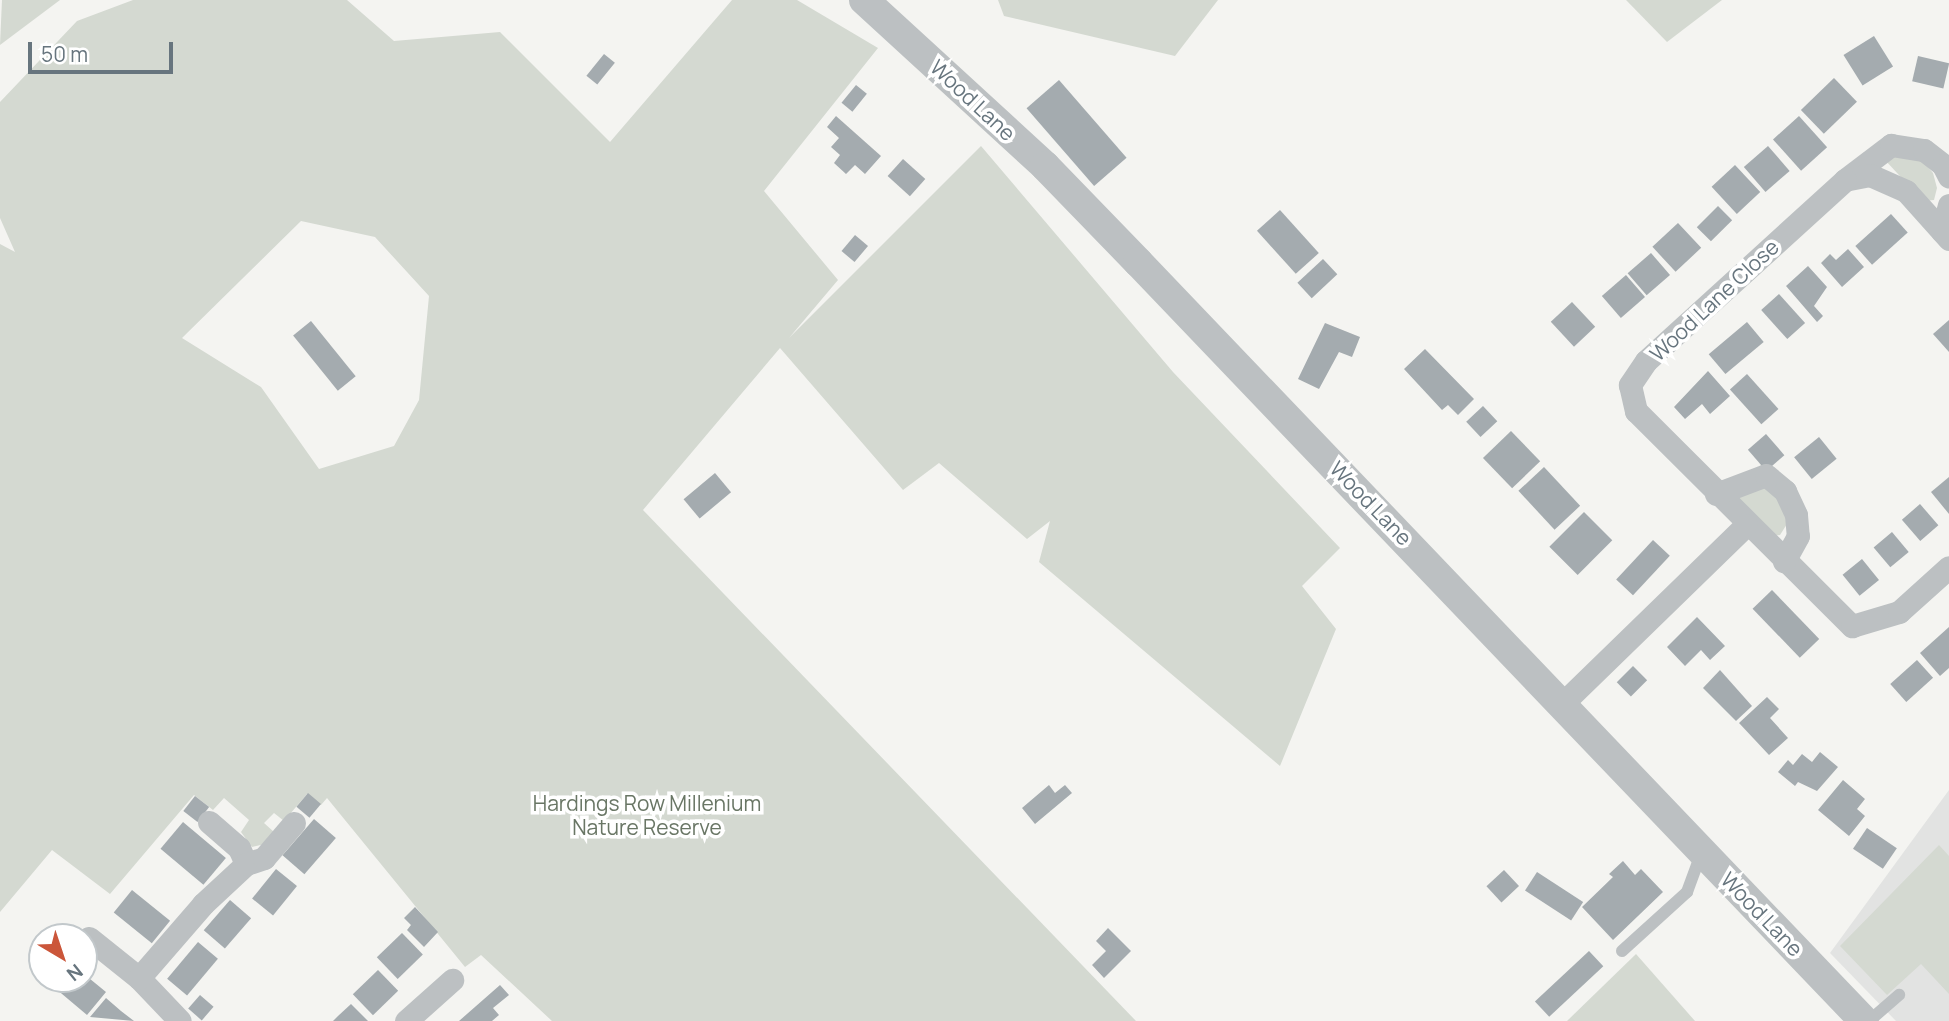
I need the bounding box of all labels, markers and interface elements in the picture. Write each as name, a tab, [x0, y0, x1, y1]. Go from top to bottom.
scale bar	[32, 28, 177, 72]
text: 50 m	[41, 40, 88, 68]
street label: Wood Lane	[925, 54, 1021, 146]
street label: Wood Lane Close	[1644, 234, 1784, 366]
street label: Wood Lane	[1325, 456, 1417, 550]
park label: Hardings Row Millenium Nature Reserve	[533, 790, 761, 840]
street label: Wood Lane	[1716, 867, 1808, 961]
north arrow	[28, 923, 98, 993]
text: N	[61, 958, 88, 987]

